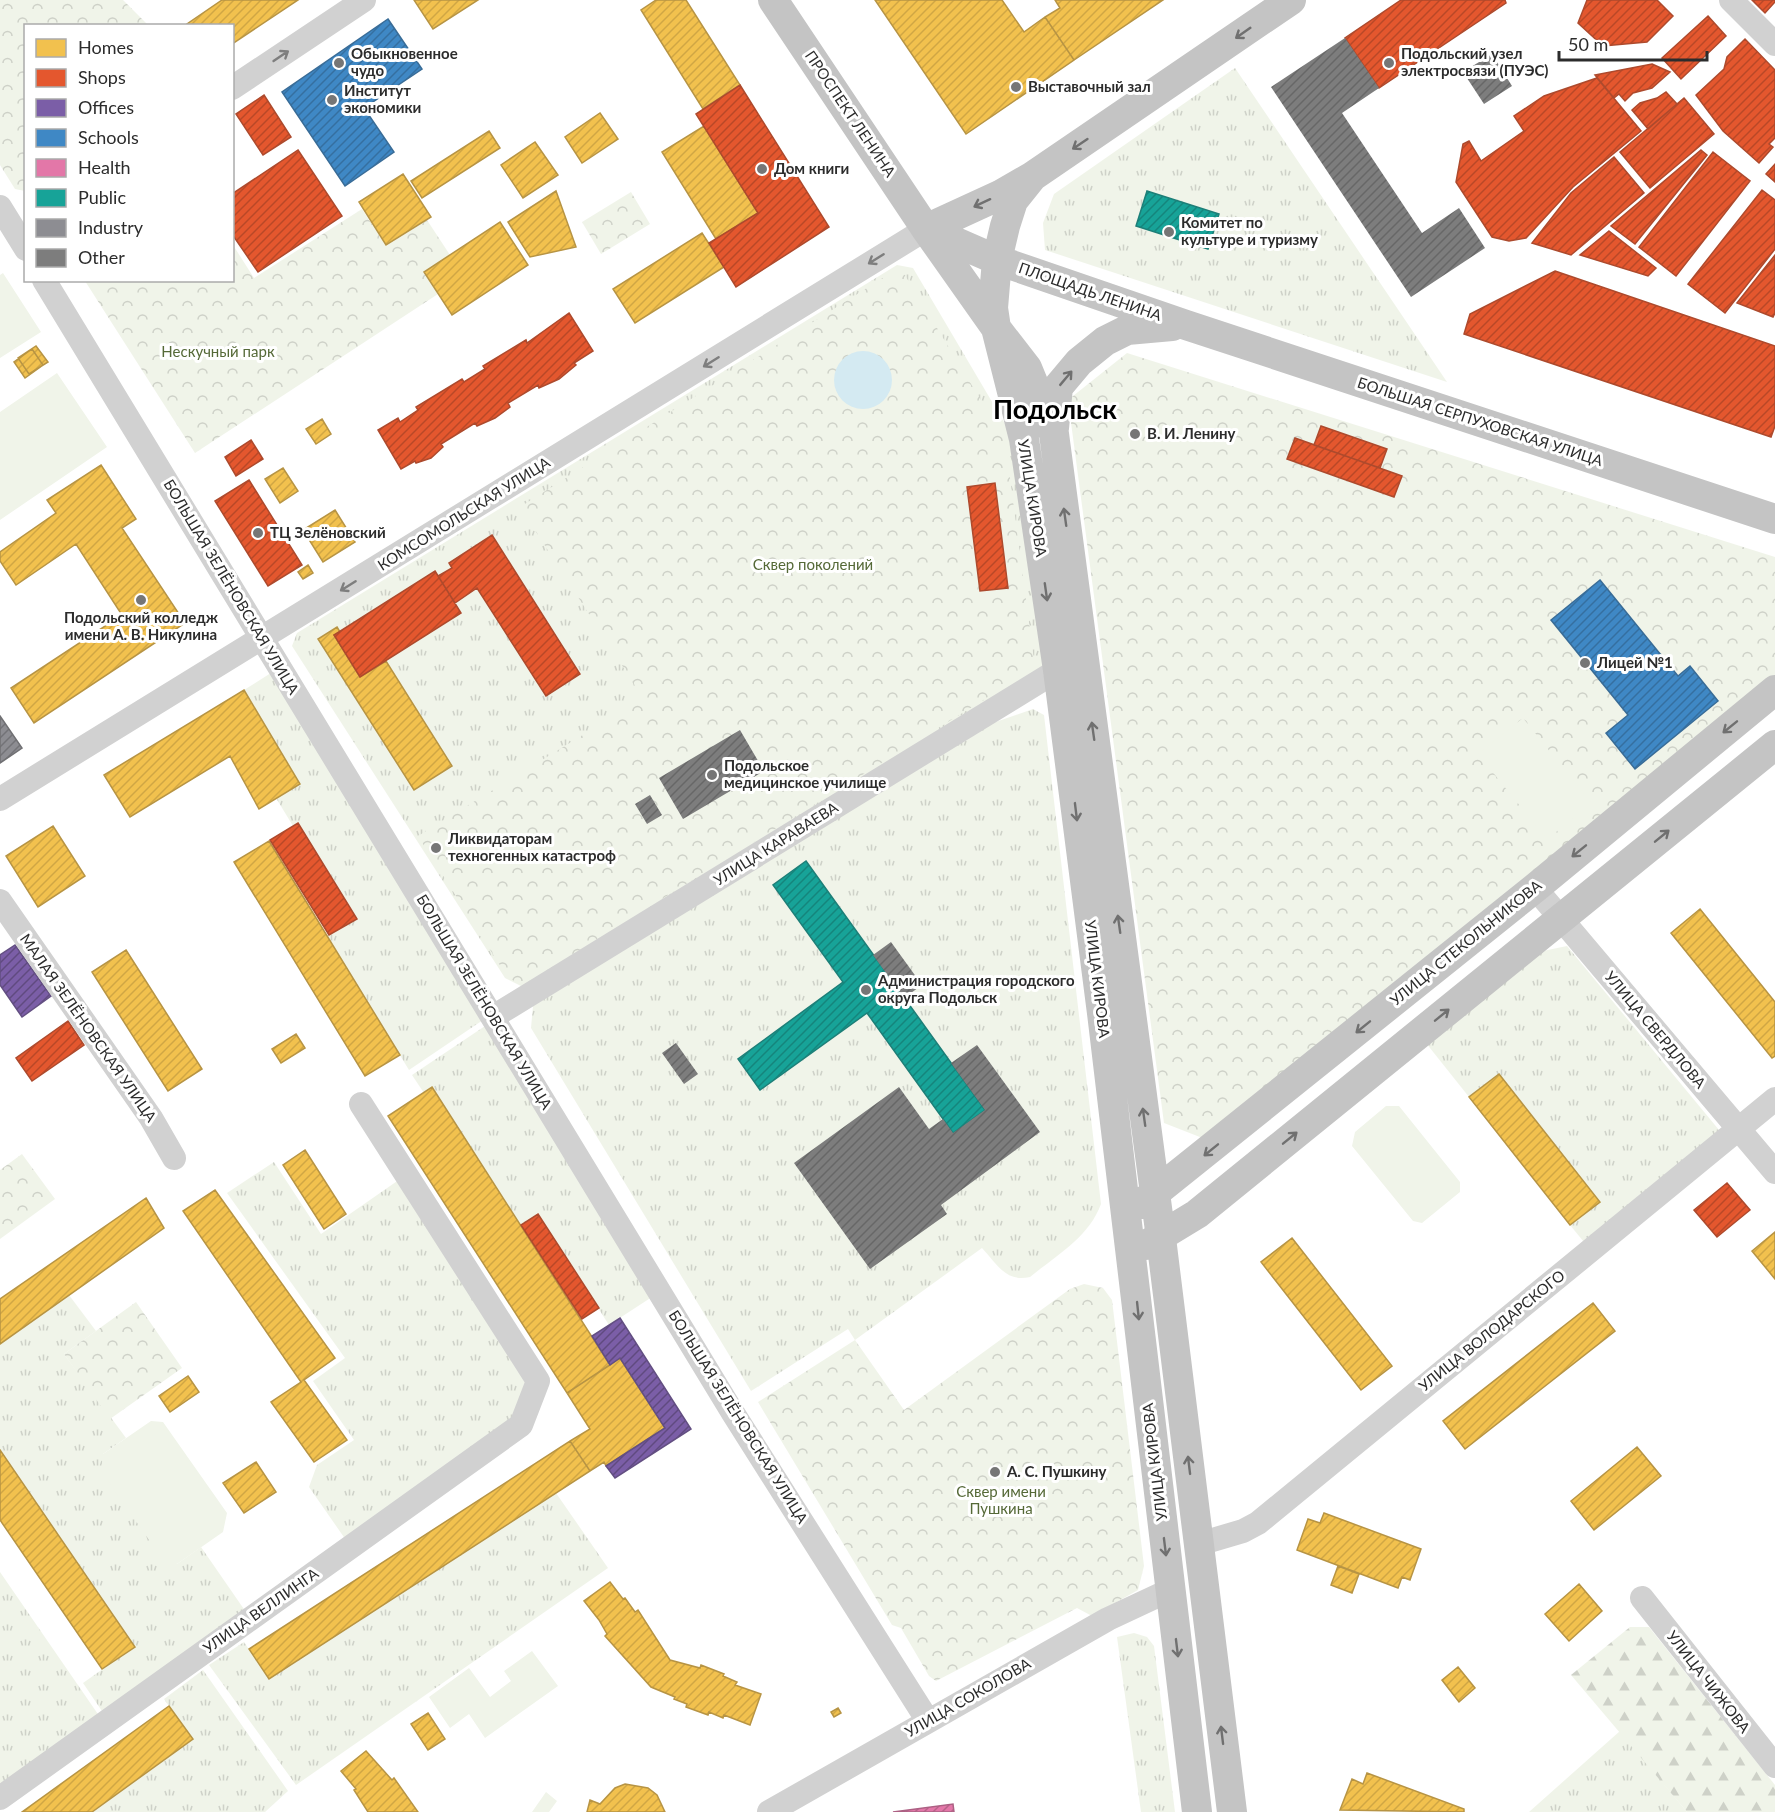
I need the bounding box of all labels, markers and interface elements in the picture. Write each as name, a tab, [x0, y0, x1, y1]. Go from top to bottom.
legend	[24, 24, 234, 282]
scale bar	[1559, 24, 1708, 62]
one-way arrow	[1235, 27, 1252, 39]
text: 50 m	[1568, 33, 1608, 55]
text: Homes	[78, 36, 134, 58]
place label: Обыкновенное чудо	[351, 44, 458, 79]
place label: Подольский узел электросвязи (ПУЭС)	[1401, 44, 1548, 79]
street label: ПРОСПЕКТ ЛЕНИНА	[802, 47, 900, 181]
one-way arrow	[272, 49, 289, 61]
marker: Обыкновенное чудо	[332, 56, 346, 70]
marker: Подольский узел электросвязи (ПУЭС)	[1382, 56, 1396, 70]
text: Shops	[78, 66, 126, 88]
place label: Выставочный зал	[1028, 77, 1151, 95]
marker: Выставочный зал	[1009, 80, 1023, 94]
place label: Институт экономики	[344, 81, 421, 116]
marker: Институт экономики	[325, 93, 339, 107]
text: Offices	[78, 96, 134, 118]
text: Schools	[78, 126, 139, 148]
one-way arrow	[1072, 138, 1089, 151]
text: Health	[78, 156, 131, 178]
place label: Дом книги	[774, 159, 849, 177]
marker: Дом книги	[755, 162, 769, 176]
text: Public	[78, 186, 126, 208]
one-way arrow	[973, 198, 991, 210]
place label: Комитет по культуре и туризму	[1181, 213, 1318, 248]
text: Industry	[78, 216, 144, 238]
marker: Комитет по культуре и туризму	[1162, 225, 1176, 239]
text: Other	[78, 246, 125, 268]
one-way arrow	[868, 254, 885, 266]
street label: ПЛОЩАДЬ ЛЕНИНА	[1017, 258, 1165, 324]
park label: Нескучный парк	[161, 342, 275, 360]
one-way arrow	[702, 355, 719, 368]
one-way arrow	[1059, 371, 1073, 386]
street label: БОЛЬШАЯ СЕРПУХОВСКАЯ УЛИЦА	[1355, 373, 1606, 470]
district label: Подольск	[993, 392, 1117, 425]
place label: В. И. Ленину	[1147, 424, 1236, 442]
marker: В. И. Ленину	[1128, 427, 1142, 441]
street label: УЛИЦА КИРОВА	[1015, 438, 1051, 559]
street label: КОМСОМОЛЬСКАЯ УЛИЦА	[374, 452, 554, 574]
street label: БОЛЬШАЯ ЗЕЛЁНОВСКАЯ УЛИЦА	[160, 476, 304, 698]
one-way arrow	[1059, 508, 1070, 528]
place label: ТЦ Зелёновский	[270, 523, 386, 541]
marker: ТЦ Зелёновский	[251, 526, 265, 540]
park label: Сквер поколений	[753, 555, 873, 573]
one-way arrow	[340, 580, 357, 592]
one-way arrow	[1041, 581, 1052, 601]
marker: Подольский колледж имени А. В. Никулина	[134, 593, 148, 607]
place label: Подольский колледж имени А. В. Никулина	[64, 608, 219, 643]
place label: Лицeй №1	[1596, 653, 1673, 671]
marker: Лицeй №1	[1578, 656, 1592, 670]
one-way arrow	[1087, 721, 1098, 741]
one-way arrow	[1722, 721, 1738, 734]
place label: Подольское медицинское училище	[724, 756, 886, 791]
marker: Подольское медицинское училище	[705, 768, 719, 782]
street label: УЛИЦА КАРАВАЕВА	[710, 797, 842, 889]
one-way arrow	[1071, 801, 1082, 821]
place label: Ликвидаторам техногенных катастроф	[447, 829, 616, 864]
one-way arrow	[1654, 830, 1670, 843]
marker: Ликвидаторам техногенных катастроф	[429, 841, 443, 855]
one-way arrow	[1572, 844, 1587, 858]
street label: УЛИЦА СТЕКОЛЬНИКОВА	[1386, 875, 1545, 1009]
street label: БОЛЬШАЯ ЗЕЛЁНОВСКАЯ УЛИЦА	[413, 891, 557, 1113]
one-way arrow	[1113, 915, 1124, 934]
street label: УЛИЦА КИРОВА	[1082, 919, 1114, 1040]
street label: МАЛАЯ ЗЕЛЁНОВСКАЯ УЛИЦА	[17, 930, 161, 1126]
street label: УЛИЦА СВЕРДЛОВА	[1602, 967, 1711, 1092]
place label: Администрация городского округа Подольск	[877, 971, 1075, 1006]
marker: Администрация городского округа Подольск	[859, 983, 873, 997]
one-way arrow	[1434, 1009, 1450, 1022]
one-way arrow	[1355, 1021, 1371, 1034]
one-way arrow	[1139, 1108, 1150, 1128]
one-way arrow	[1282, 1131, 1297, 1145]
one-way arrow	[1203, 1143, 1219, 1156]
street label: УЛИЦА ВОЛОДАРСКОГО	[1415, 1266, 1568, 1395]
one-way arrow	[1133, 1301, 1144, 1321]
street label: БОЛЬШАЯ ЗЕЛЁНОВСКАЯ УЛИЦА	[666, 1307, 813, 1527]
street label: УЛИЦА КИРОВА	[1138, 1401, 1170, 1522]
one-way arrow	[1183, 1456, 1194, 1476]
place label: А. С. Пушкину	[1006, 1462, 1107, 1480]
marker: А. С. Пушкину	[988, 1465, 1002, 1479]
park label: Сквер имени Пушкина	[956, 1482, 1046, 1517]
one-way arrow	[1160, 1536, 1171, 1556]
street label: УЛИЦА ВЕЛЛИНГА	[199, 1563, 322, 1657]
street label: УЛИЦА ЧИЖОВА	[1663, 1627, 1755, 1737]
one-way arrow	[1172, 1637, 1183, 1657]
street label: УЛИЦА СОКОЛОВА	[901, 1653, 1034, 1740]
one-way arrow	[1216, 1726, 1227, 1746]

